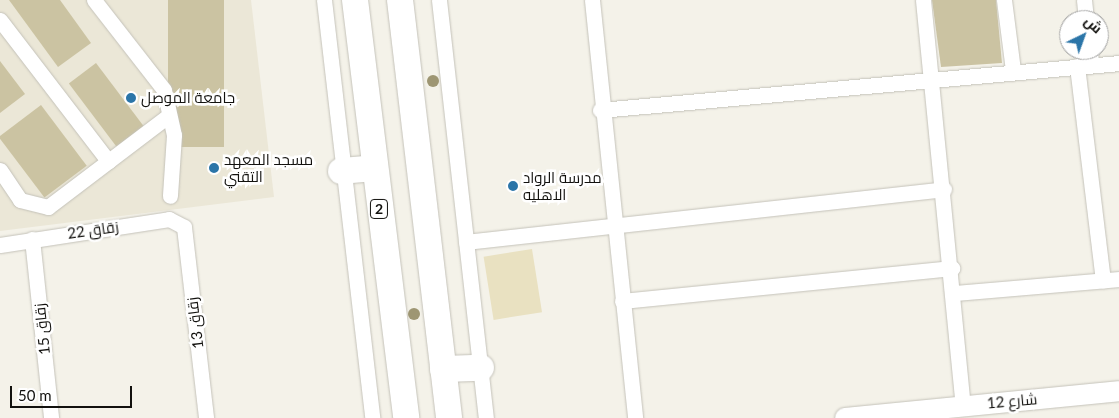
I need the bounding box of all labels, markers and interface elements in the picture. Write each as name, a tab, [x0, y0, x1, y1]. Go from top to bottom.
north arrow	[1059, 10, 1109, 60]
text: ش	[1081, 12, 1106, 37]
place label: جامعة الموصل	[141, 89, 235, 107]
marker: جامعة الموصل	[125, 92, 137, 104]
place label: مسجد المعهد التقني	[224, 150, 313, 185]
marker: مسجد المعهد التقني	[208, 162, 220, 174]
place label: مدرسة الرواد الاهليه	[523, 168, 602, 203]
marker: مدرسة الرواد الاهليه	[507, 180, 519, 192]
road number: 2	[369, 198, 389, 220]
street label: زقاق 22	[66, 217, 120, 243]
street label: زقاق 13	[183, 296, 207, 350]
street label: زقاق 15	[30, 302, 54, 356]
scale bar	[12, 376, 135, 408]
text: 50 m	[18, 386, 52, 404]
street label: شارع 12	[986, 390, 1038, 412]

